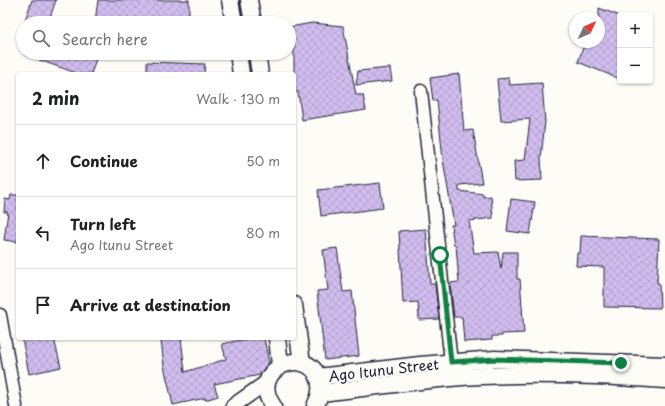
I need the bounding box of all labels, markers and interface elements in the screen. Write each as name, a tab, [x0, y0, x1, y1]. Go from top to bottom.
north arrow	[569, 12, 605, 48]
map controls	[617, 12, 653, 84]
button: +	[617, 12, 653, 48]
search box	[16, 16, 296, 60]
icon: search	[30, 27, 52, 49]
text: Search here	[62, 27, 148, 50]
button: −	[617, 48, 653, 84]
text: 2 min	[32, 85, 79, 111]
text: Walk · 130 m	[197, 89, 280, 108]
text: Continue	[70, 149, 138, 172]
icon: ahead	[32, 150, 54, 172]
text: 50 m	[246, 151, 280, 170]
text: Turn left	[70, 212, 136, 235]
icon: left	[32, 222, 54, 244]
text: 80 m	[246, 223, 280, 242]
text: Ago Itunu Street	[70, 235, 173, 254]
route start	[431, 246, 449, 264]
text: Arrive at destination	[70, 293, 231, 316]
icon: arrive	[32, 294, 54, 316]
street label: Ago Itunu Street	[327, 353, 440, 386]
route end	[612, 354, 630, 372]

